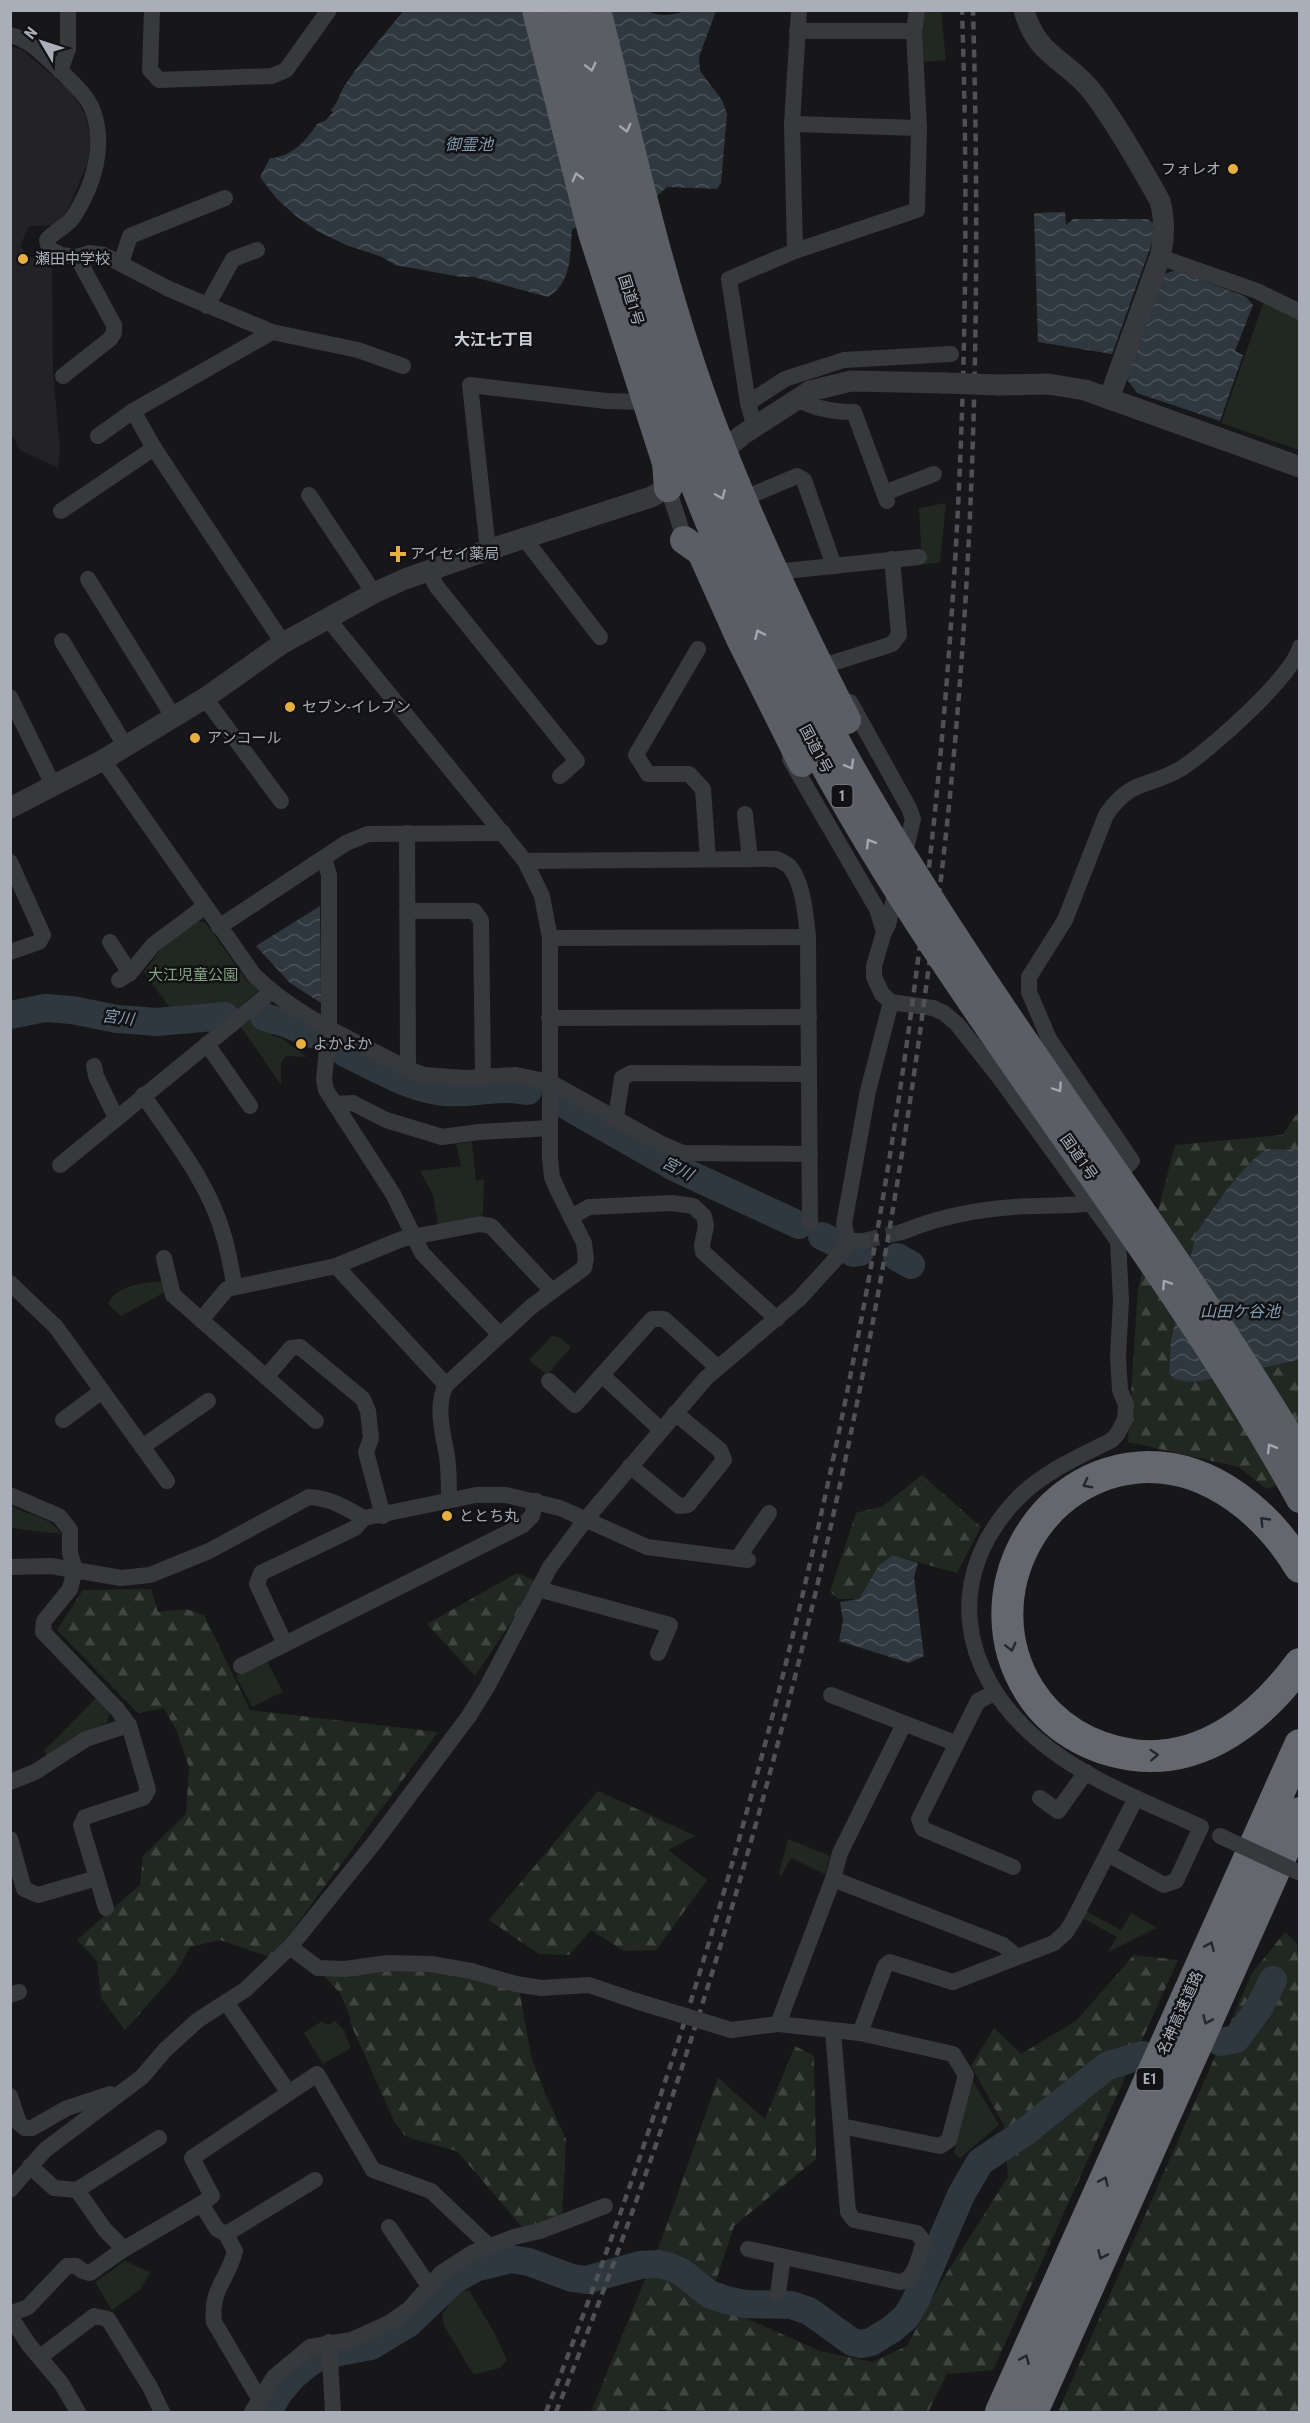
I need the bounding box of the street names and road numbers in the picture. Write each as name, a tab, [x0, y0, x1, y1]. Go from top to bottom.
street label: 国道1号	[615, 272, 647, 328]
street label: 国道1号	[796, 722, 836, 776]
road number: 1	[832, 785, 852, 807]
street label: 国道1号	[1057, 1130, 1101, 1184]
street label: 名神高速道路	[1153, 1968, 1207, 2058]
road number: E1	[1136, 2068, 1164, 2090]

